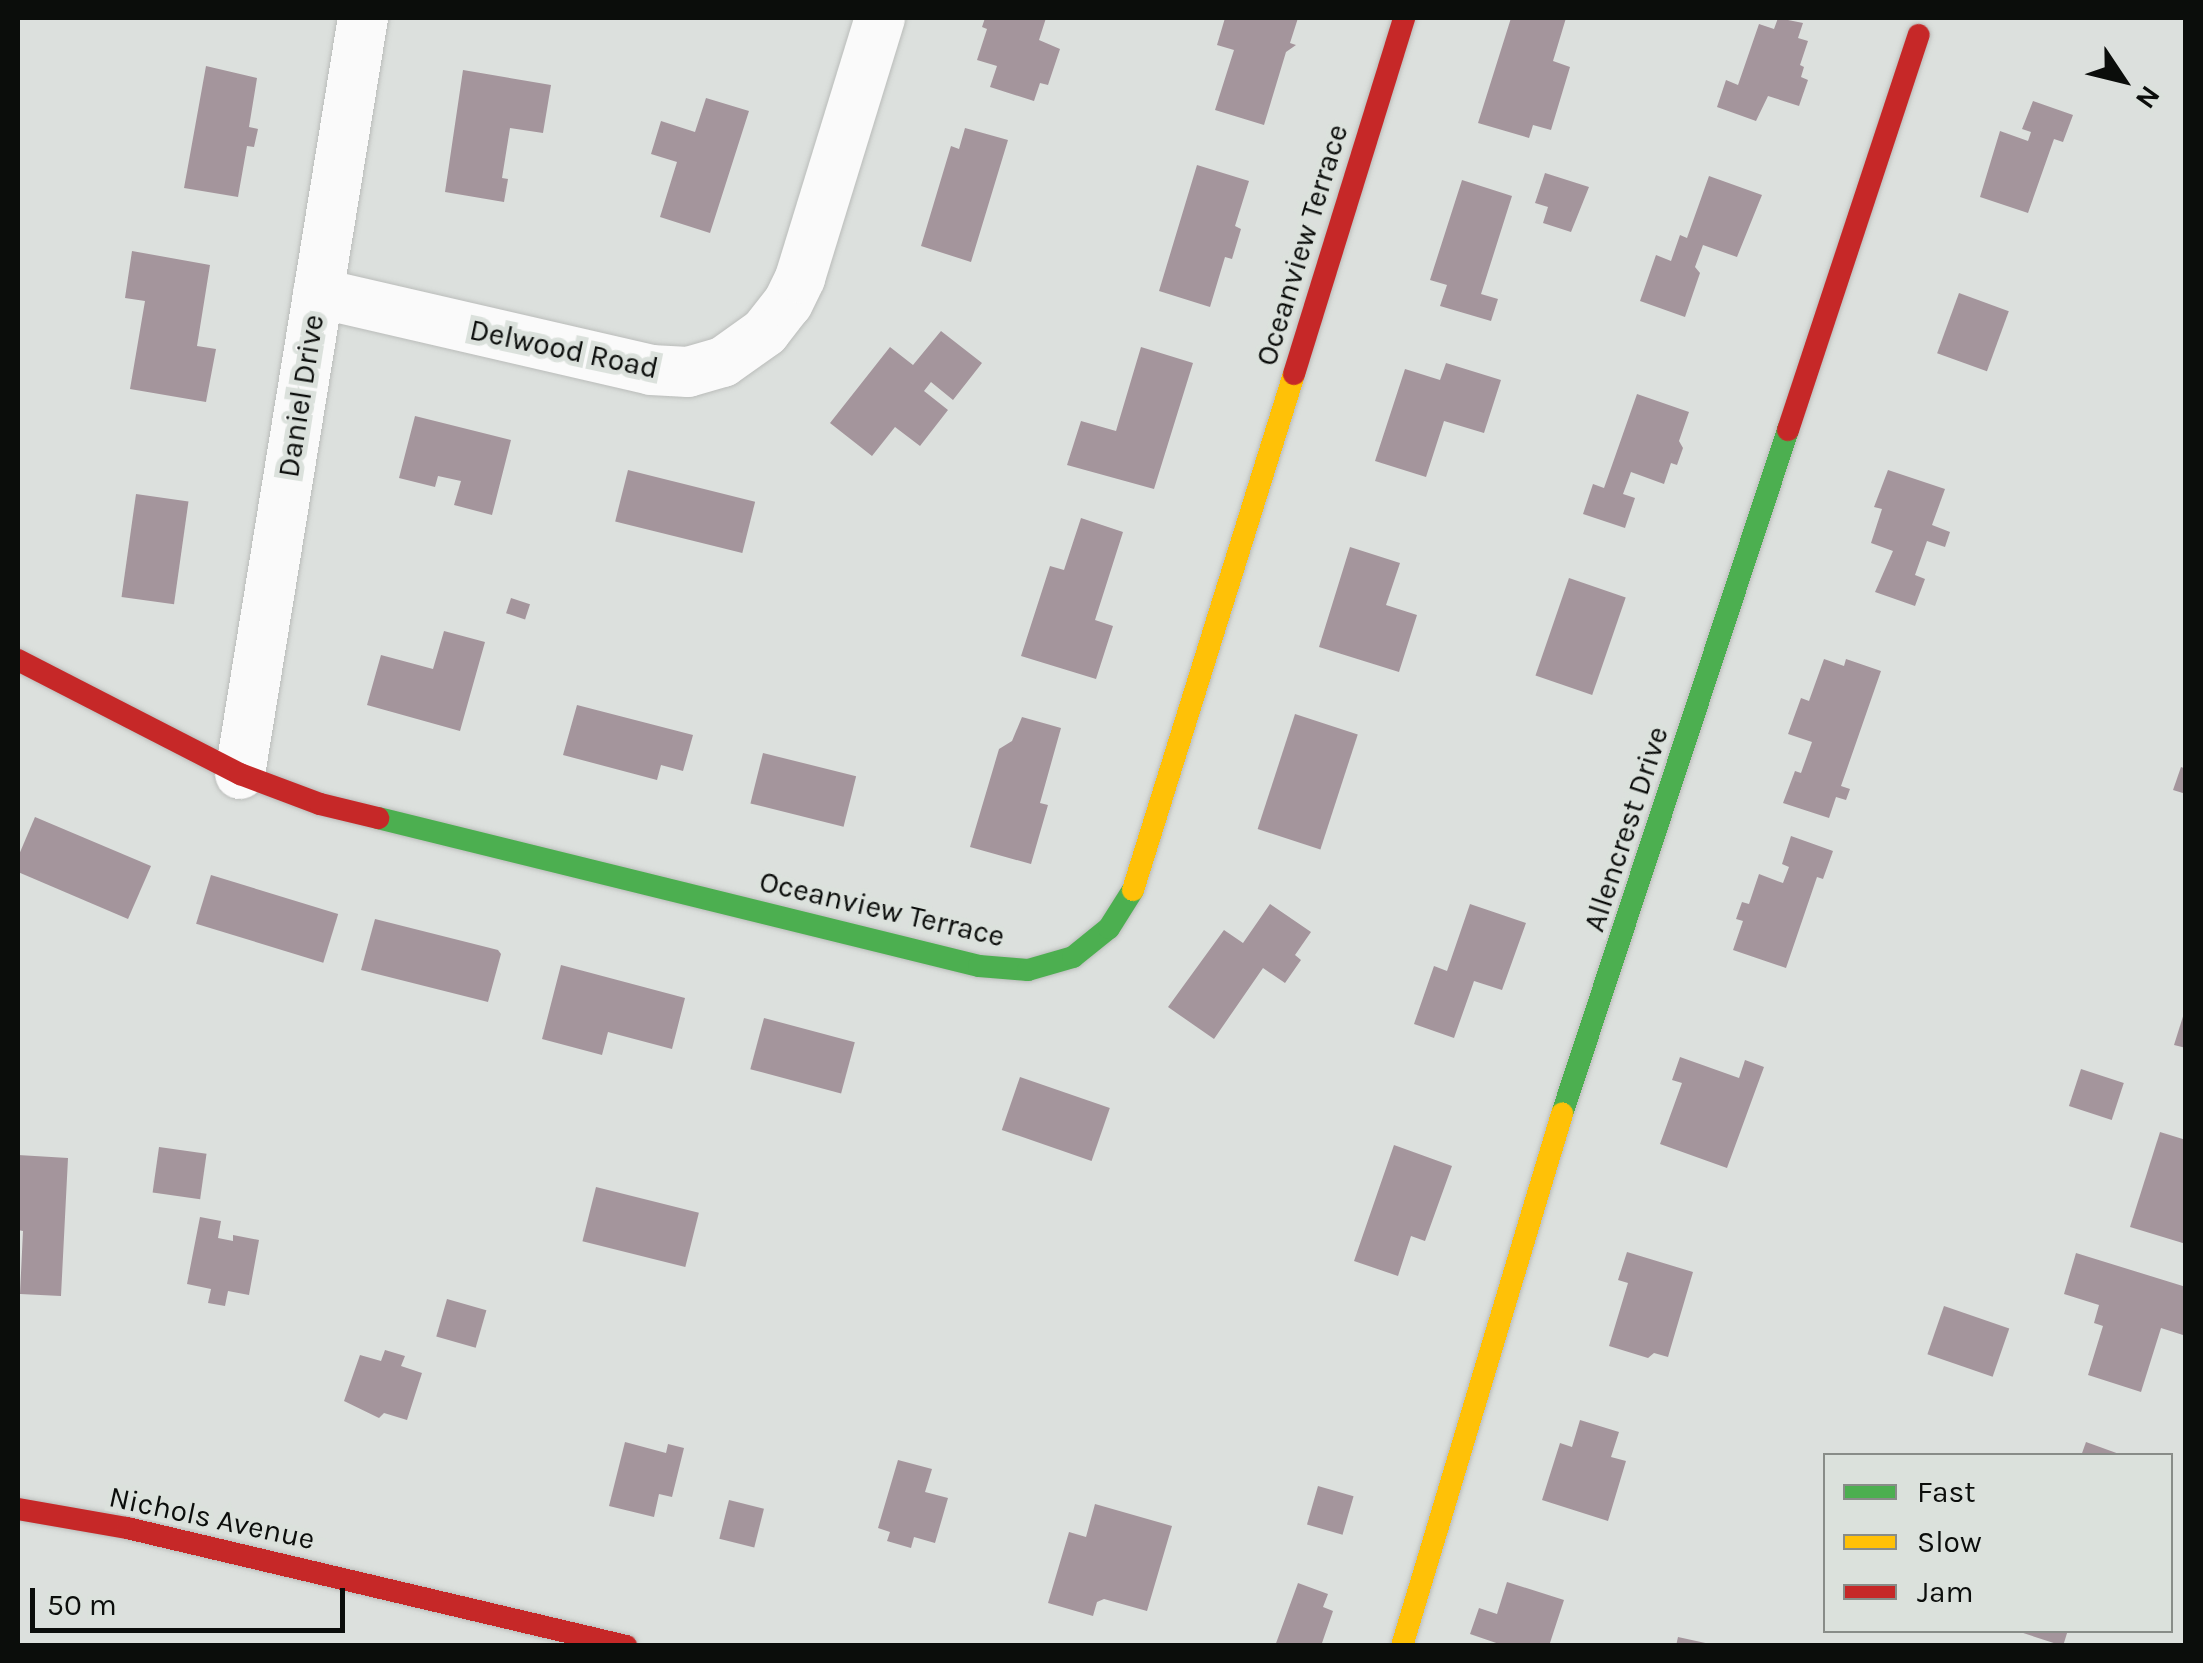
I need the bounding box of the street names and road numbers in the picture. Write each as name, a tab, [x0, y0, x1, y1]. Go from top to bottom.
street label: Oceanview Terrace	[1248, 120, 1356, 370]
street label: Delwood Road	[466, 311, 662, 387]
street label: Daniel Drive	[270, 312, 332, 480]
street label: Allencrest Drive	[1576, 722, 1676, 936]
street label: Oceanview Terrace	[756, 863, 1008, 955]
street label: Nichols Avenue	[106, 1479, 318, 1557]

